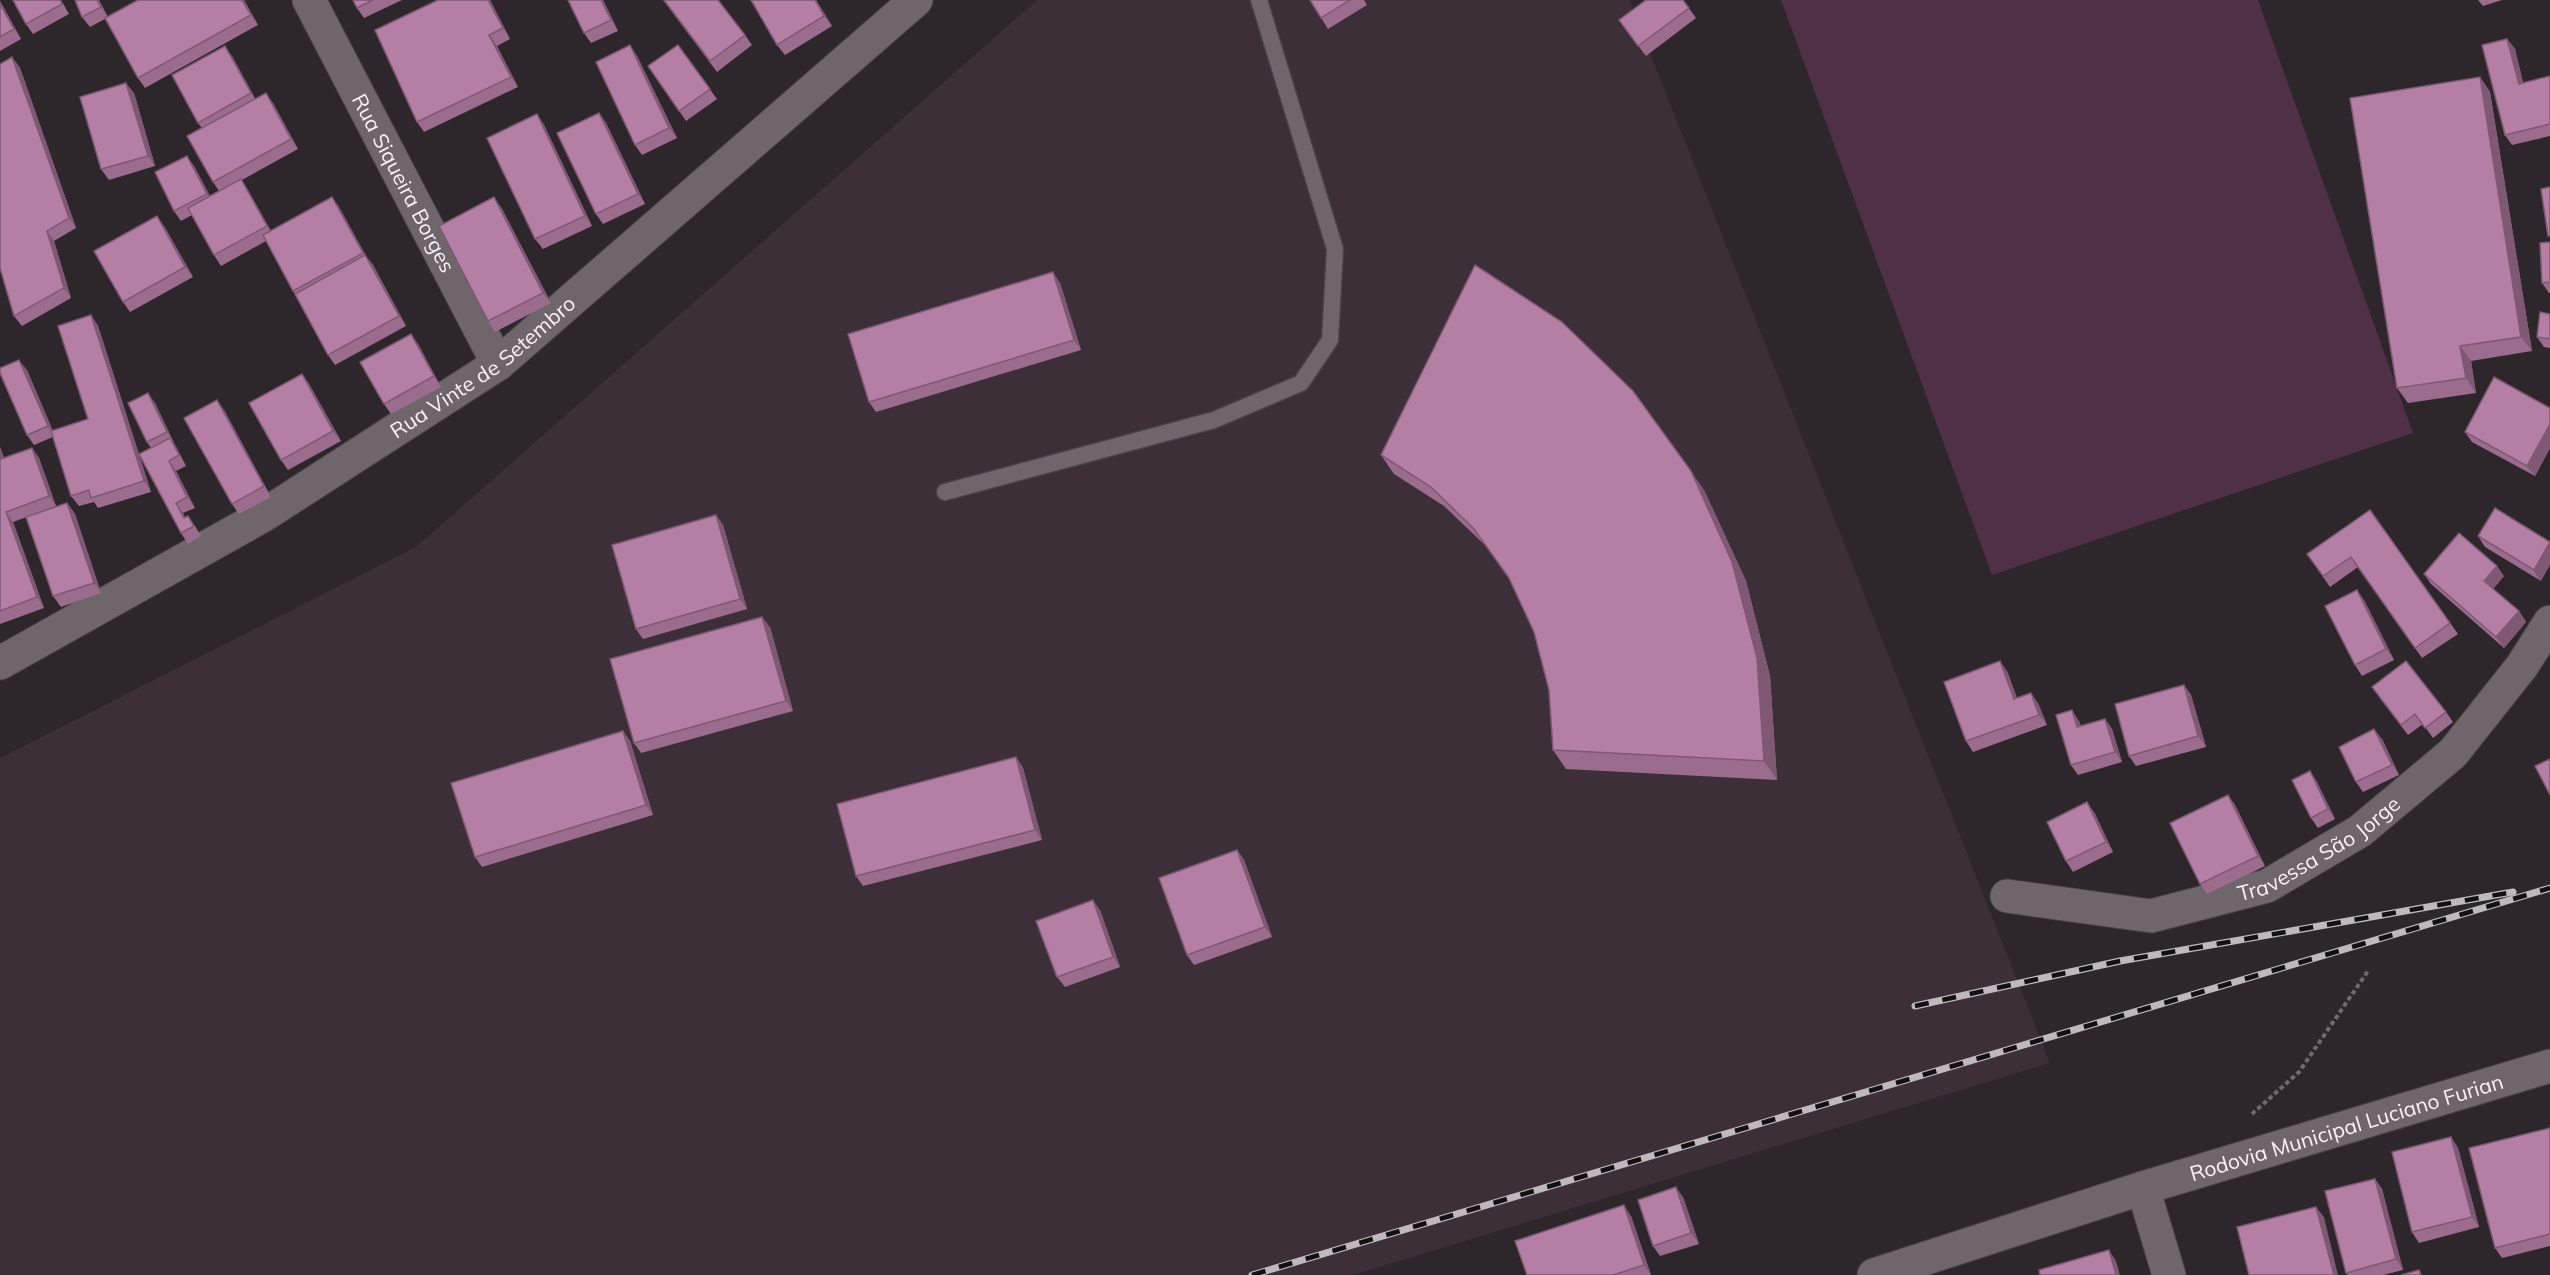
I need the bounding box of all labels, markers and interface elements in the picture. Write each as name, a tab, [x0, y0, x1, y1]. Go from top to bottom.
street label: Rua Siqueira Borges	[347, 89, 461, 277]
street label: Rua Vinte de Setembro	[385, 290, 580, 443]
street label: Travessa São Jorge	[2234, 790, 2405, 906]
street label: Rodovia Municipal Luciano Furian	[2186, 1068, 2506, 1186]

